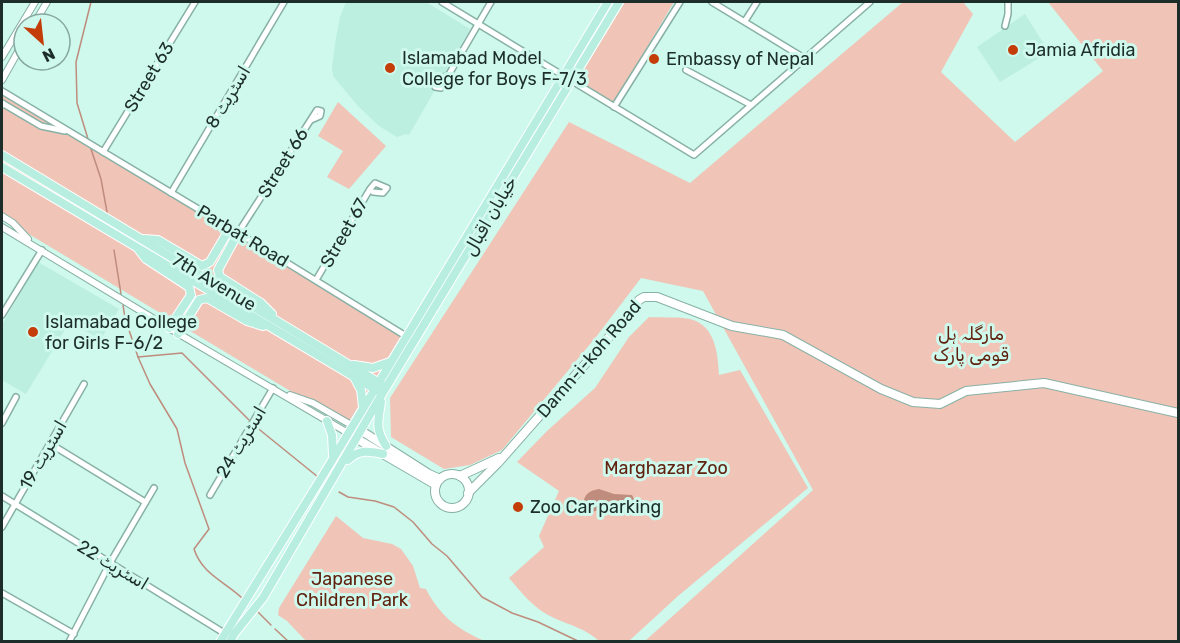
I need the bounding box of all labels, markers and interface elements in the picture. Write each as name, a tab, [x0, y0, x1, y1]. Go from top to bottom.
north arrow	[12, 12, 72, 72]
street label: Street 63	[119, 38, 179, 116]
place label: Jamia Afridia	[1025, 39, 1135, 61]
marker: Jamia Afridia	[1006, 43, 1020, 57]
text: N	[39, 44, 58, 66]
place label: Islamabad Model College for Boys F-7/3	[402, 47, 587, 90]
place label: Embassy of Nepal	[666, 48, 814, 70]
marker: Embassy of Nepal	[647, 52, 661, 66]
marker: Islamabad Model College for Boys F-7/3	[383, 61, 397, 75]
street label: اسٹریٹ 8	[201, 62, 255, 132]
street label: Street 66	[253, 124, 313, 202]
street label: خیابان اقبال	[458, 172, 522, 260]
street label: Street 67	[315, 195, 373, 271]
street label: Parbat Road	[193, 200, 293, 272]
street label: 7th Avenue	[168, 248, 260, 316]
street label: Damn-i-koh Road	[532, 296, 646, 422]
place label: Islamabad College for Girls F-6/2	[45, 311, 197, 354]
park label: مارگلہ ہل قومی پارک	[933, 323, 1009, 367]
marker: Islamabad College for Girls F-6/2	[26, 325, 40, 339]
street label: اسٹریٹ 24	[211, 402, 271, 482]
street label: اسٹریٹ 19	[14, 417, 72, 493]
park label: Marghazar Zoo	[604, 457, 728, 479]
place label: Zoo Car parking	[530, 496, 661, 518]
marker: Zoo Car parking	[511, 500, 525, 514]
street label: اسٹریٹ 22	[74, 535, 152, 595]
park label: Japanese Children Park	[296, 568, 409, 611]

